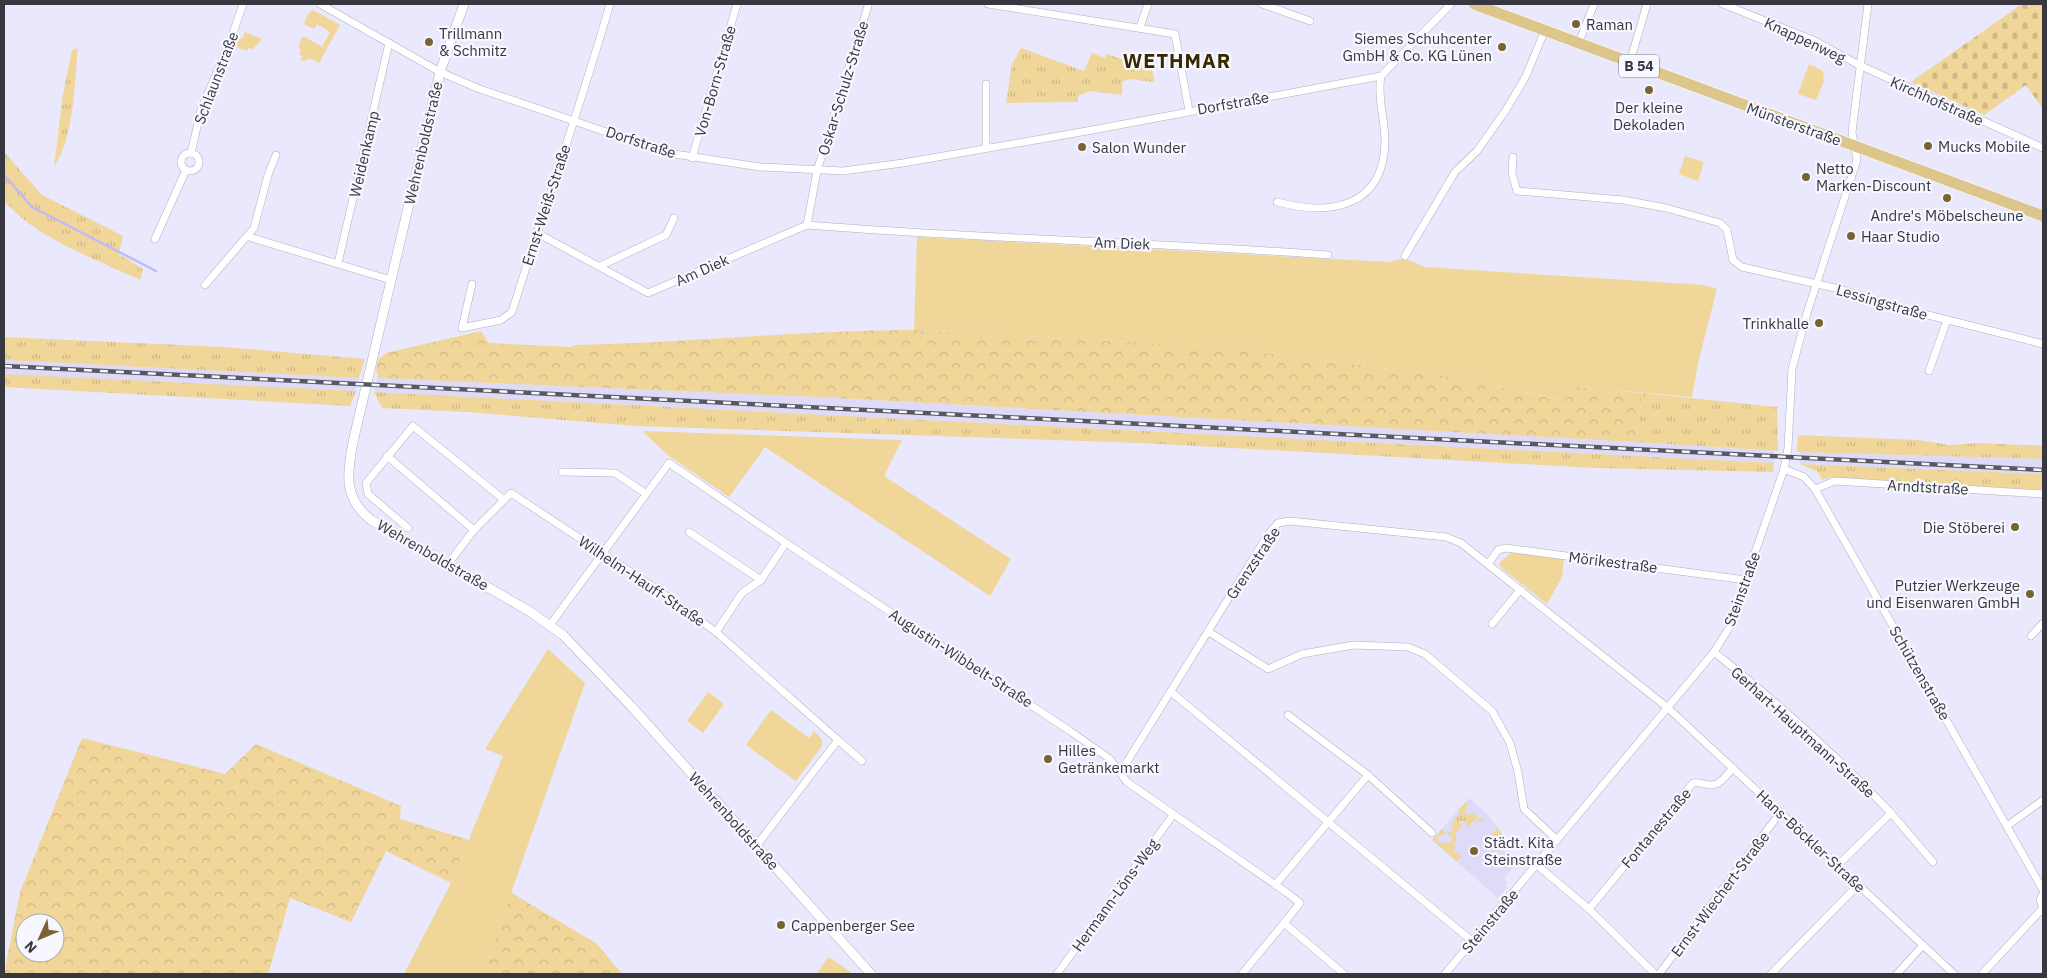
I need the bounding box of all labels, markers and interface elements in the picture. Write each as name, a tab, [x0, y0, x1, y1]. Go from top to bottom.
street label: Knappenweg	[1761, 13, 1849, 67]
place label: Raman	[1586, 15, 1633, 34]
street label: Oskar-Schulz-Straße	[813, 18, 873, 158]
marker: Raman	[1570, 18, 1582, 30]
street label: Von-Born-Straße	[690, 23, 740, 139]
place label: Trillmann & Schmitz	[439, 24, 507, 60]
street label: Schlaunstraße	[190, 29, 242, 127]
place label: Siemes Schuhcenter GmbH & Co. KG Lünen	[1342, 29, 1492, 65]
marker: Trillmann & Schmitz	[423, 36, 435, 48]
marker: Siemes Schuhcenter GmbH & Co. KG Lünen	[1496, 41, 1508, 53]
district label: WETHMAR	[1123, 47, 1231, 74]
road number: B 54	[1619, 54, 1659, 78]
street label: Kirchhofstraße	[1887, 72, 1987, 130]
street label: Wehrenboldstraße	[400, 80, 446, 206]
marker: Der kleine Dekoladen	[1643, 84, 1655, 96]
street label: Dorfstraße	[1196, 87, 1270, 119]
place label: Der kleine Dekoladen	[1613, 98, 1685, 134]
street label: Münsterstraße	[1744, 98, 1844, 150]
street label: Weidenkamp	[345, 109, 383, 199]
street label: Dorfstraße	[604, 122, 678, 162]
place label: Mucks Mobile	[1938, 137, 2030, 156]
place label: Salon Wunder	[1092, 138, 1187, 157]
marker: Mucks Mobile	[1922, 140, 1934, 152]
marker: Salon Wunder	[1076, 141, 1088, 153]
street label: Ernst-Weiß-Straße	[517, 142, 575, 268]
place label: Netto Marken-Discount	[1816, 159, 1931, 195]
marker: Netto Marken-Discount	[1800, 171, 1812, 183]
marker: Andre's Möbelscheune	[1941, 192, 1953, 204]
place label: Andre's Möbelscheune	[1870, 206, 2024, 225]
place label: Haar Studio	[1861, 227, 1940, 246]
marker: Haar Studio	[1845, 230, 1857, 242]
street label: Am Diek	[1094, 233, 1151, 253]
street label: Am Diek	[672, 250, 732, 290]
street label: Lessingstraße	[1834, 280, 1930, 324]
place label: Trinkhalle	[1743, 314, 1809, 333]
marker: Trinkhalle	[1813, 317, 1825, 329]
street label: Arndtstraße	[1887, 475, 1969, 499]
street label: Wehrenboldstraße	[374, 515, 492, 595]
place label: Die Stöberei	[1923, 518, 2005, 537]
marker: Die Stöberei	[2009, 521, 2021, 533]
street label: Grenzstraße	[1222, 523, 1284, 603]
street label: Wilhelm-Hauff-Straße	[575, 531, 709, 631]
street label: Mörikestraße	[1567, 547, 1659, 577]
street label: Steinstraße	[1720, 549, 1764, 629]
place label: Putzier Werkzeuge und Eisenwaren GmbH	[1866, 576, 2020, 612]
marker: Putzier Werkzeuge und Eisenwaren GmbH	[2024, 588, 2036, 600]
street label: Augustin-Wibbelt-Straße	[885, 604, 1037, 712]
street label: Schützenstraße	[1885, 622, 1955, 724]
street label: Gerhart-Hauptmann-Straße	[1727, 662, 1879, 802]
place label: Hilles Getränkemarkt	[1058, 741, 1159, 777]
marker: Hilles Getränkemarkt	[1042, 753, 1054, 765]
street label: Wehrenboldstraße	[685, 768, 783, 874]
street label: Fontanestraße	[1617, 784, 1695, 872]
street label: Hans-Böckler-Straße	[1752, 785, 1870, 897]
street label: Ernst-Wiechert-Straße	[1667, 828, 1773, 960]
place label: Städt. Kita Steinstraße	[1484, 833, 1562, 869]
street label: Hermann-Löns-Weg	[1068, 835, 1162, 955]
marker: Städt. Kita Steinstraße	[1468, 845, 1480, 857]
street label: Steinstraße	[1458, 885, 1522, 957]
north arrow	[15, 913, 65, 963]
place label: Cappenberger See	[791, 916, 915, 935]
marker: Cappenberger See	[775, 919, 787, 931]
text: N	[21, 937, 41, 957]

